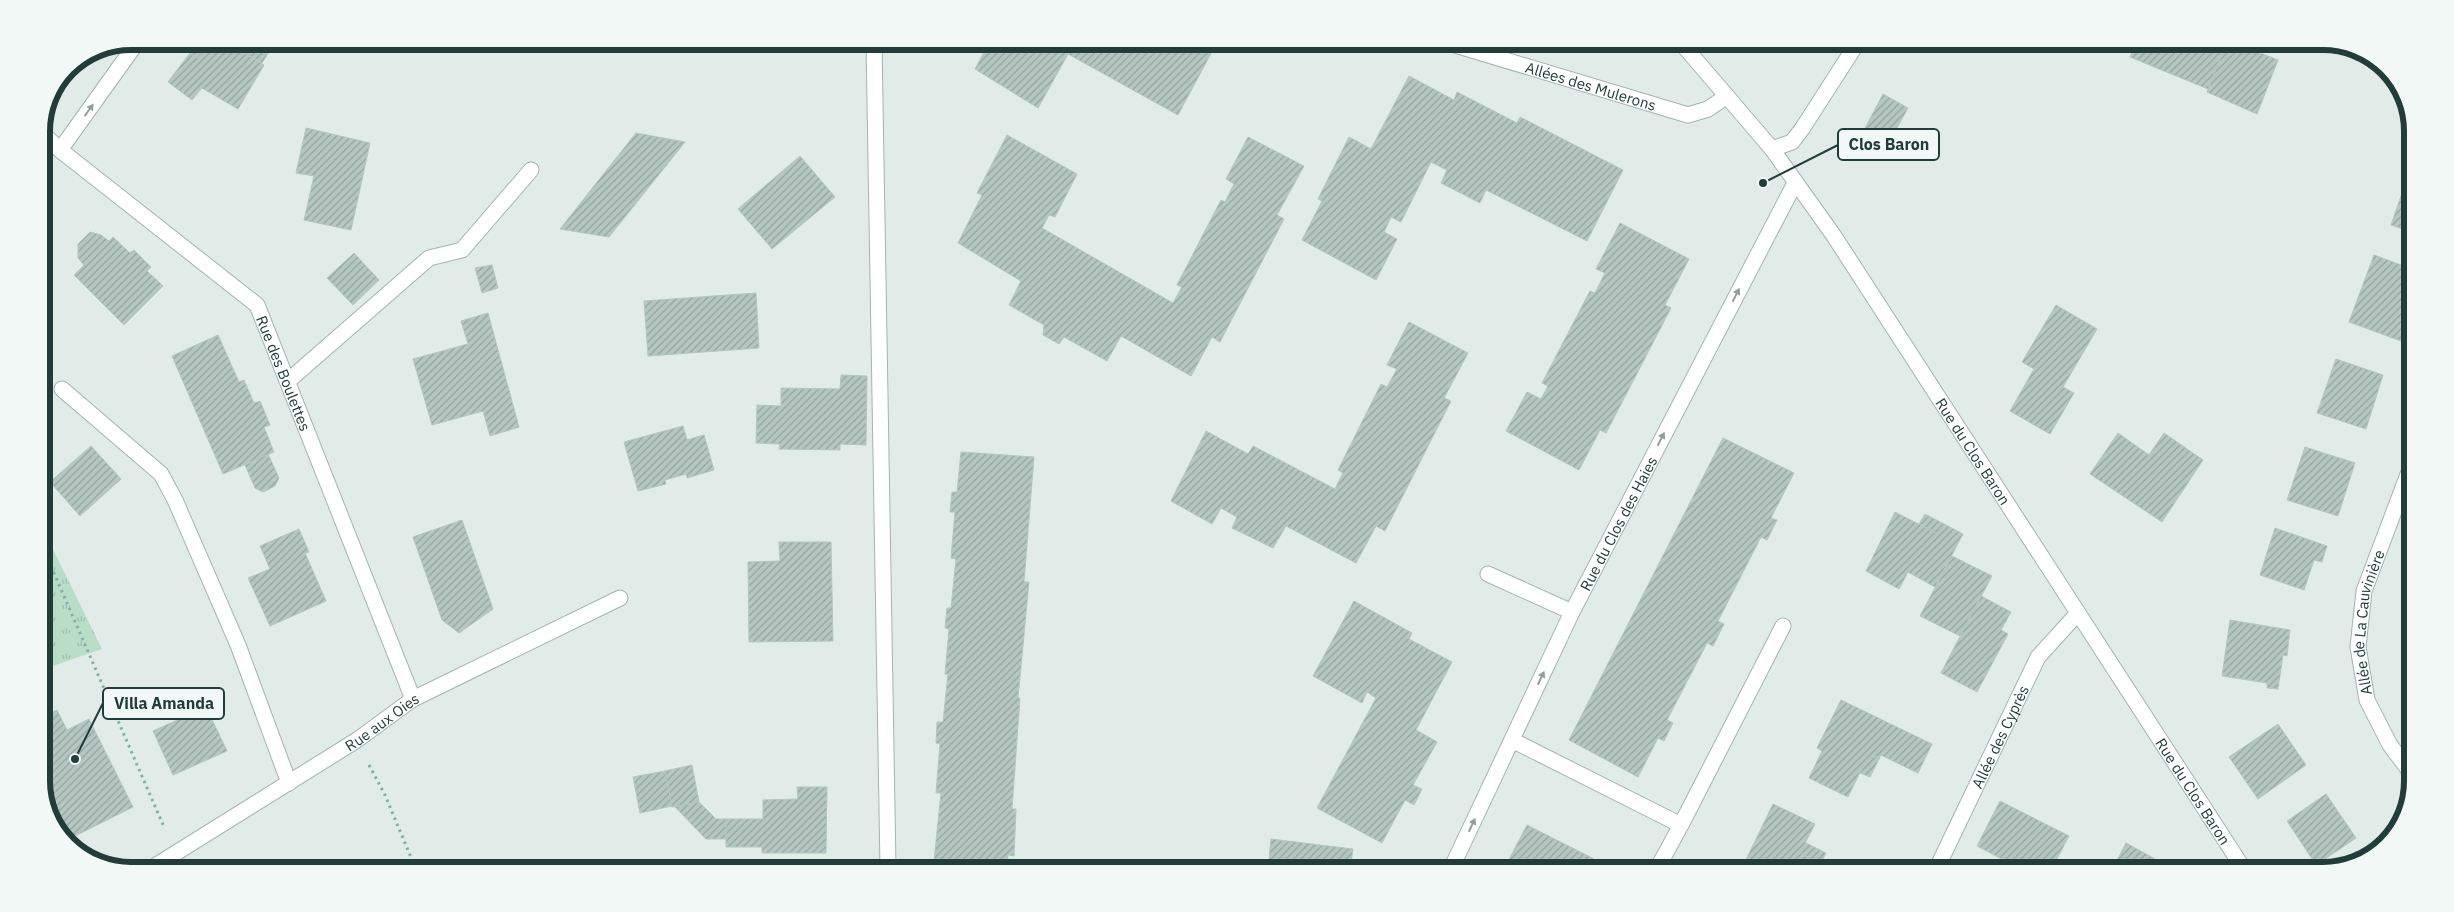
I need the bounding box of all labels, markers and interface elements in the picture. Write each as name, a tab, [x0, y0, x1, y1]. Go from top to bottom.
street label: Allées des Mulerons	[1523, 57, 1659, 114]
one-way arrow	[83, 104, 94, 117]
callout: Clos Baron	[1838, 129, 1939, 160]
text: Clos Baron	[1849, 134, 1929, 154]
one-way arrow	[1732, 287, 1740, 302]
street label: Rue des Boulettes	[253, 312, 315, 434]
street label: Rue du Clos Baron	[1932, 394, 2015, 508]
one-way arrow	[1657, 432, 1665, 446]
street label: Rue du Clos des Haies	[1575, 453, 1661, 594]
street label: Allée de La Cauvinière	[2348, 547, 2388, 697]
one-way arrow	[1537, 671, 1545, 685]
street label: Allée des Cyprès	[1967, 682, 2033, 791]
callout: Villa Amanda	[103, 688, 224, 719]
street label: Rue aux Oies	[341, 688, 422, 755]
text: Villa Amanda	[114, 693, 214, 713]
street label: Rue du Clos Baron	[2152, 734, 2235, 848]
one-way arrow	[1468, 818, 1476, 832]

